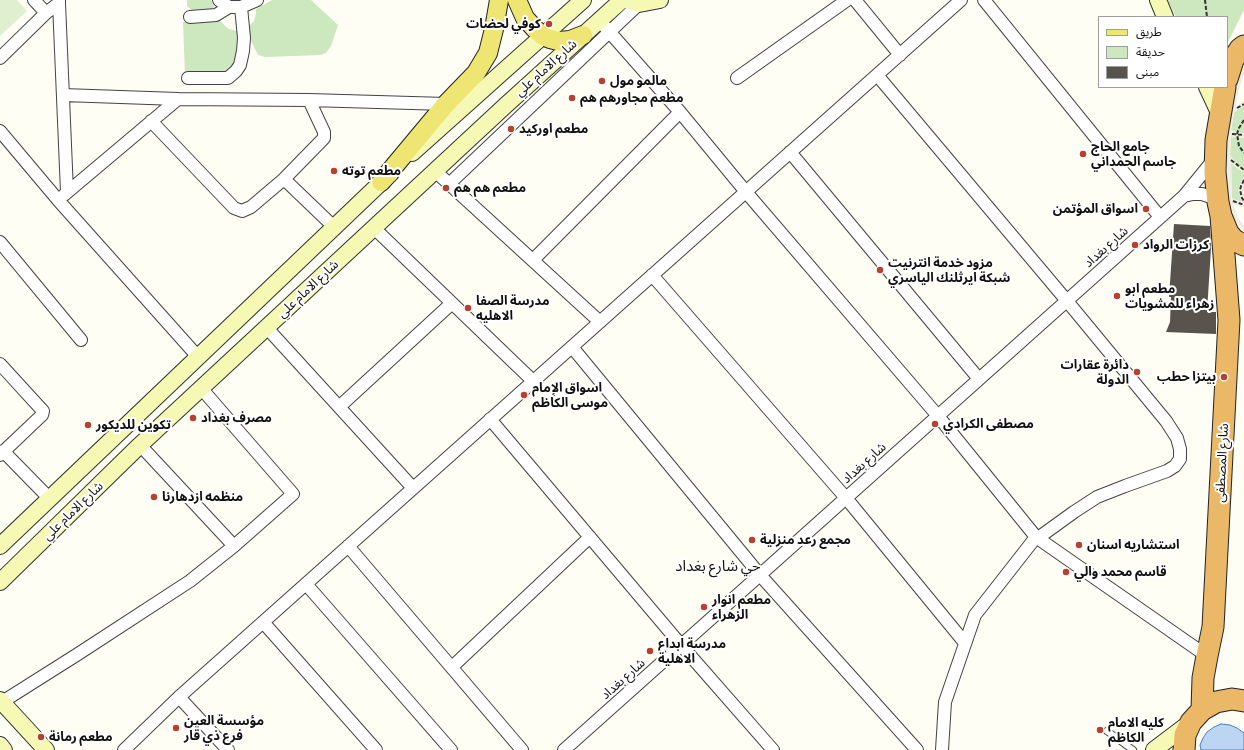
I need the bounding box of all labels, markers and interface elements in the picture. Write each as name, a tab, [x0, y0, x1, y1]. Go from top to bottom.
place label: كوفي لحضات	[466, 16, 541, 32]
legend	[1098, 16, 1228, 88]
marker: كوفي لحضات	[544, 19, 554, 29]
text: طريق	[1136, 25, 1162, 39]
street label: شارع الامام علي	[512, 36, 580, 100]
text: حديقة	[1136, 45, 1165, 59]
text: مبنى	[1136, 65, 1159, 79]
place label: مالمو مول	[610, 73, 667, 89]
marker: مالمو مول	[597, 76, 607, 86]
place label: مطعم مجاورهم هم	[580, 90, 684, 106]
marker: مطعم مجاورهم هم	[567, 93, 577, 103]
place label: مطعم اوركيد	[519, 121, 588, 137]
marker: مطعم اوركيد	[506, 124, 516, 134]
place label: جامع الحاج جاسم الحمداني	[1091, 139, 1176, 170]
marker: جامع الحاج جاسم الحمداني	[1078, 149, 1088, 159]
place label: مطعم توته	[342, 163, 401, 179]
marker: مطعم توته	[329, 166, 339, 176]
place label: مطعم هم هم	[454, 180, 526, 196]
marker: مطعم هم هم	[441, 183, 451, 193]
place label: اسواق المؤتمن	[1053, 201, 1138, 217]
marker: اسواق المؤتمن	[1141, 204, 1151, 214]
street label: شارع بغداد	[1081, 223, 1131, 271]
place label: كرزات الرواد	[1143, 237, 1209, 253]
marker: كرزات الرواد	[1130, 240, 1140, 250]
place label: مزود خدمة انترنيت شبكة ايرثلنك الياسري	[888, 255, 1010, 286]
street label: شارع الامام علي	[274, 257, 342, 321]
marker: مزود خدمة انترنيت شبكة ايرثلنك الياسري	[875, 265, 885, 275]
place label: مطعم ابو زهراء للمشويات	[1125, 281, 1214, 312]
marker: مطعم ابو زهراء للمشويات	[1112, 291, 1122, 301]
place label: مدرسة الصفا الاهليه	[476, 293, 549, 324]
marker: مدرسة الصفا الاهليه	[463, 303, 473, 313]
place label: دائرة عقارات الدولة	[1061, 357, 1129, 388]
marker: دائرة عقارات الدولة	[1132, 367, 1142, 377]
place label: بيتزا حطب	[1157, 369, 1216, 385]
marker: بيتزا حطب	[1219, 372, 1229, 382]
place label: اسواق الإمام موسى الكاظم	[532, 380, 608, 411]
marker: اسواق الإمام موسى الكاظم	[519, 390, 529, 400]
place label: مصرف بغداد	[201, 410, 272, 426]
marker: مصرف بغداد	[188, 413, 198, 423]
place label: مصطفى الكرادي	[943, 416, 1034, 432]
place label: تكوين للديكور	[96, 417, 171, 433]
marker: مصطفى الكرادي	[930, 419, 940, 429]
marker: تكوين للديكور	[83, 420, 93, 430]
street label: شارع المصطفى	[1212, 423, 1232, 503]
street label: شارع بغداد	[839, 439, 889, 487]
street label: شارع الامام علي	[40, 478, 106, 544]
place label: منظمه ازدهارنا	[162, 489, 243, 505]
marker: منظمه ازدهارنا	[149, 492, 159, 502]
place label: مجمع رعد منزلية	[760, 532, 851, 548]
marker: مجمع رعد منزلية	[747, 535, 757, 545]
place label: استشاريه اسنان	[1087, 537, 1180, 553]
marker: استشاريه اسنان	[1074, 540, 1084, 550]
district label: حي شارع بغداد	[675, 557, 761, 575]
place label: قاسم محمد والي	[1074, 564, 1167, 580]
marker: قاسم محمد والي	[1061, 567, 1071, 577]
place label: مطعم انوار الزهراء	[712, 592, 771, 623]
marker: مطعم انوار الزهراء	[699, 602, 709, 612]
place label: مدرسة ابداع الاهلية	[658, 636, 726, 667]
marker: مدرسة ابداع الاهلية	[645, 646, 655, 656]
street label: شارع بغداد	[598, 655, 648, 703]
place label: مؤسسة العين فرع ذي قار	[184, 713, 264, 744]
place label: كليه الامام الكاظم	[1108, 715, 1164, 746]
marker: مؤسسة العين فرع ذي قار	[171, 723, 181, 733]
marker: كليه الامام الكاظم	[1095, 725, 1105, 735]
place label: مطعم رمانة	[49, 729, 113, 745]
marker: مطعم رمانة	[36, 732, 46, 742]

